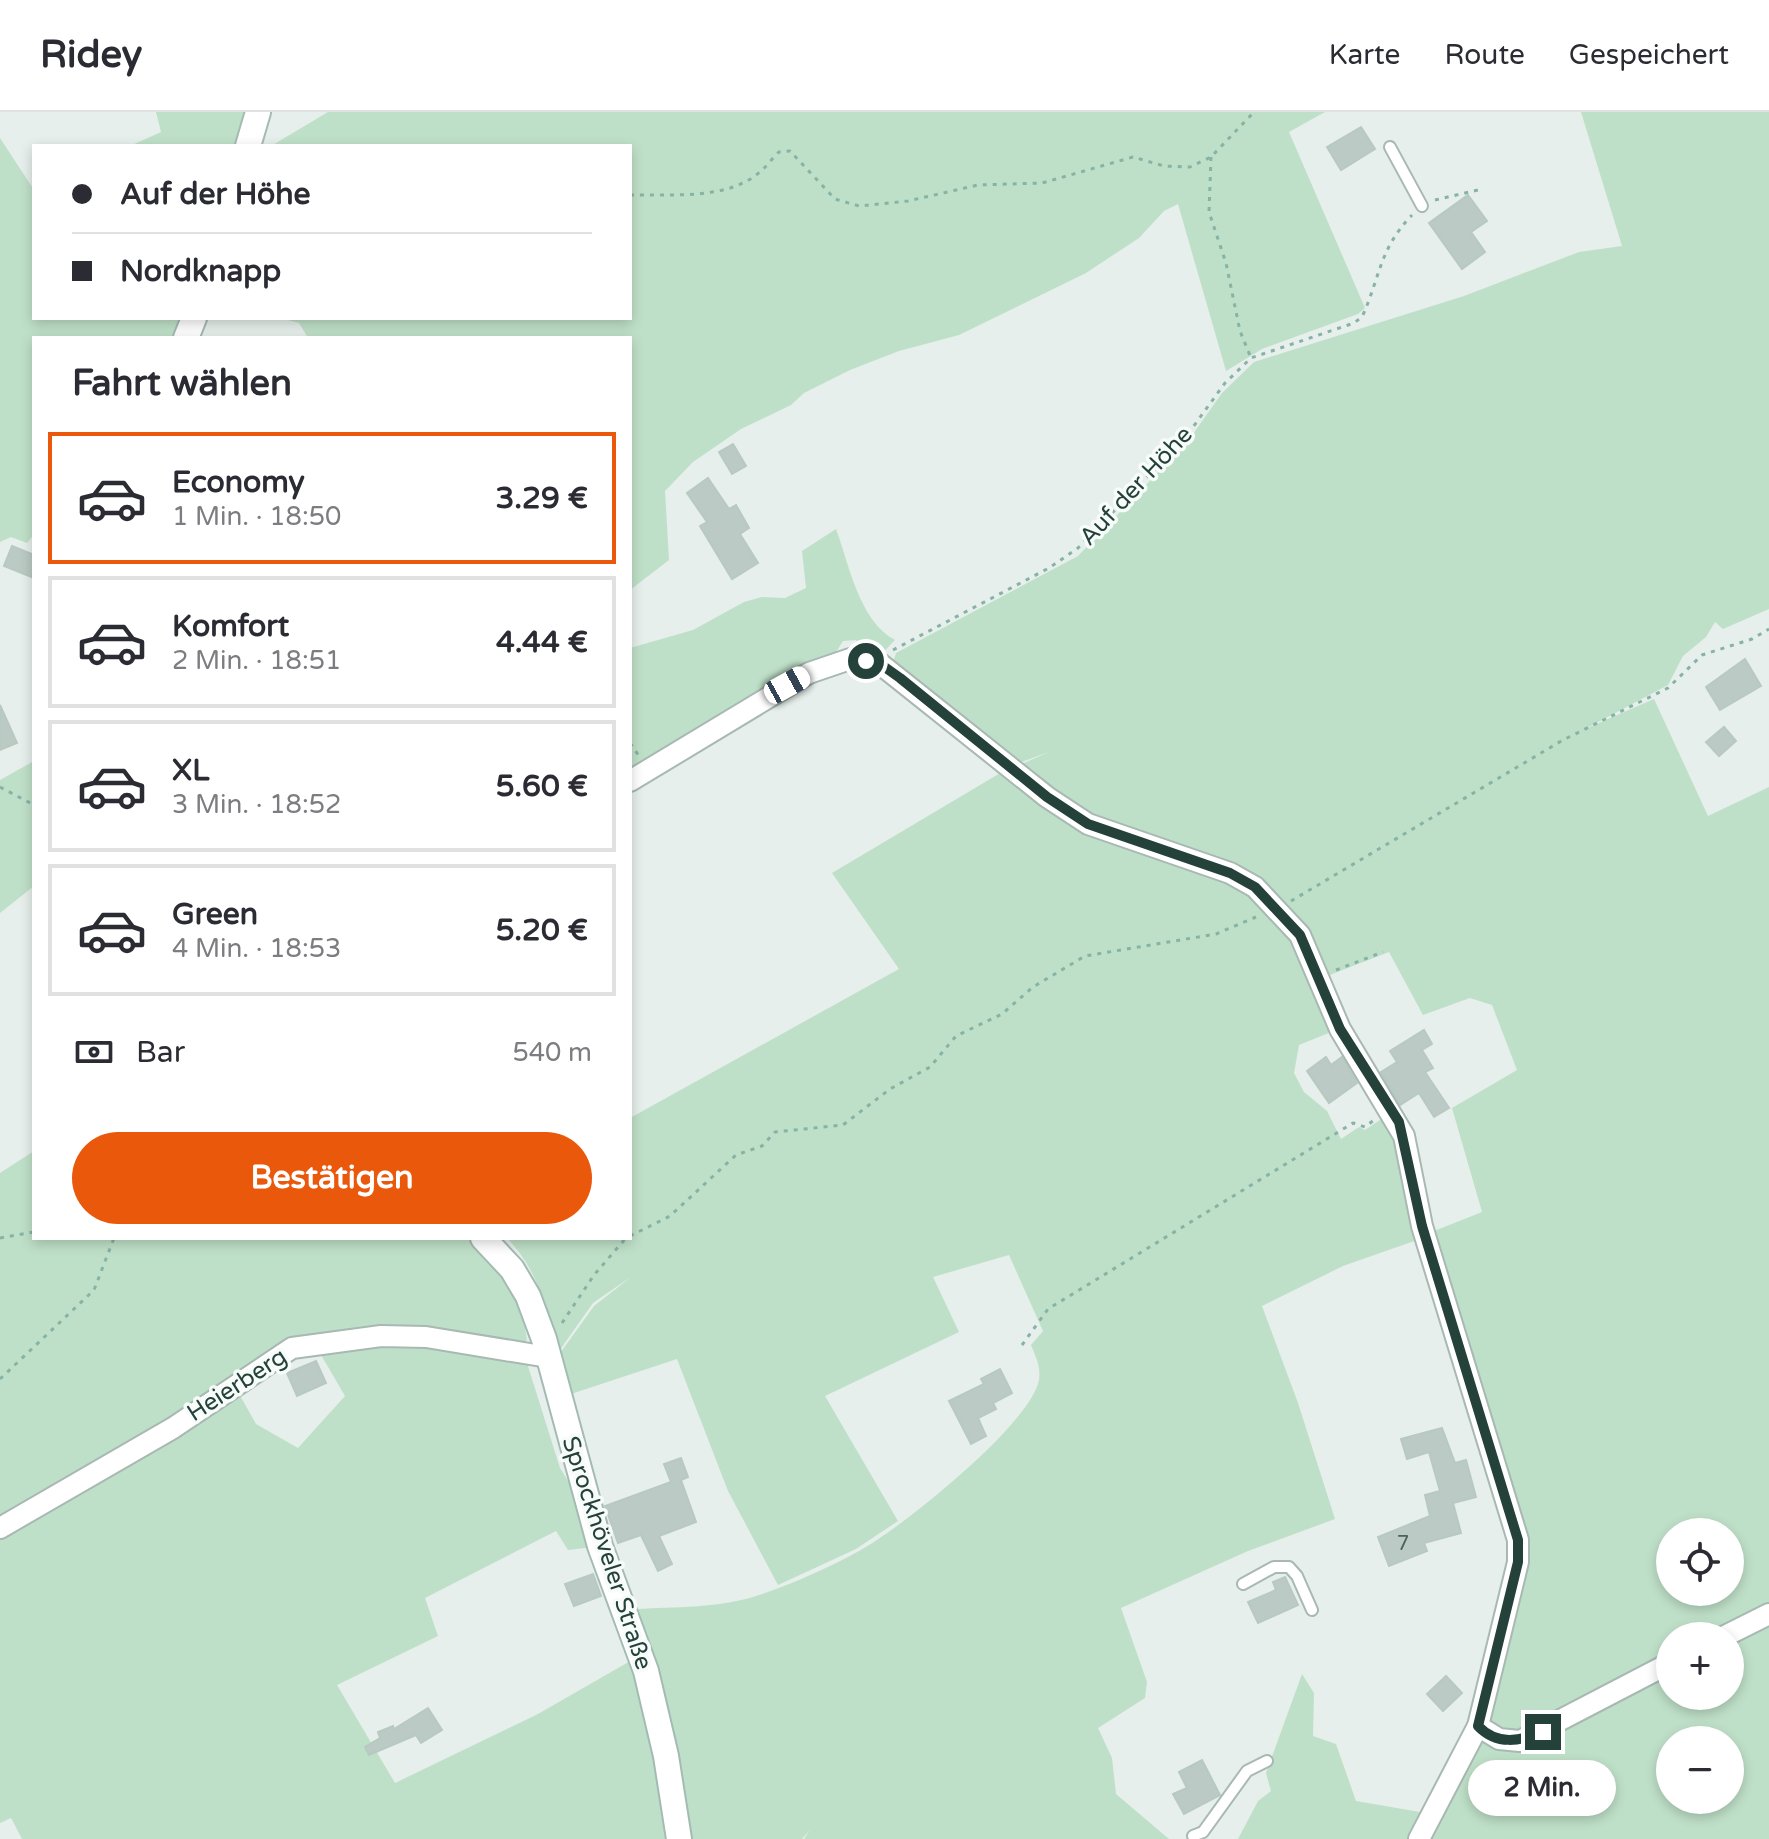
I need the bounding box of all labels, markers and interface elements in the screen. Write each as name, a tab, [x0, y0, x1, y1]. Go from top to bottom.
text: Ridey	[40, 32, 142, 78]
text: Karte	[1329, 38, 1400, 72]
text: Route	[1444, 38, 1525, 72]
text: Gespeichert	[1569, 38, 1729, 72]
text: Auf der Höhe	[120, 176, 310, 213]
text: Nordknapp	[120, 253, 281, 290]
text: Fahrt wählen	[72, 362, 292, 405]
street label: Auf der Höhe	[1073, 420, 1199, 552]
icon: car	[76, 462, 148, 534]
text: Economy	[172, 464, 305, 501]
text: 3.29 €	[495, 480, 588, 517]
text: 1 Min. · 18:50	[172, 501, 341, 532]
icon: car	[76, 606, 148, 678]
text: Komfort	[172, 608, 289, 645]
text: 4.44 €	[496, 624, 588, 661]
route start	[848, 643, 884, 679]
text: 2 Min. · 18:51	[172, 645, 341, 676]
car	[760, 663, 814, 707]
icon: car	[76, 750, 148, 822]
text: XL	[172, 752, 209, 789]
text: 5.60 €	[496, 768, 588, 805]
text: 3 Min. · 18:52	[172, 789, 341, 820]
icon: car	[76, 894, 148, 966]
text: Green	[172, 896, 258, 933]
text: 5.20 €	[496, 912, 588, 949]
text: 4 Min. · 18:53	[172, 933, 341, 964]
icon: cash	[72, 1030, 116, 1074]
text: Bar	[136, 1034, 185, 1071]
text: 540 m	[512, 1037, 592, 1068]
button: Bestätigen	[72, 1132, 592, 1224]
street label: Heierberg	[182, 1342, 292, 1428]
street label: Sprockhöveler Straße	[556, 1433, 658, 1673]
map controls	[1656, 1518, 1744, 1814]
button: locate	[1656, 1518, 1744, 1606]
house number: 7	[1397, 1532, 1409, 1556]
button: +	[1656, 1622, 1744, 1710]
route end	[1525, 1714, 1561, 1750]
button: −	[1656, 1726, 1744, 1814]
callout: 2 Min.	[1469, 1760, 1617, 1816]
text: 2 Min.	[1503, 1772, 1581, 1803]

